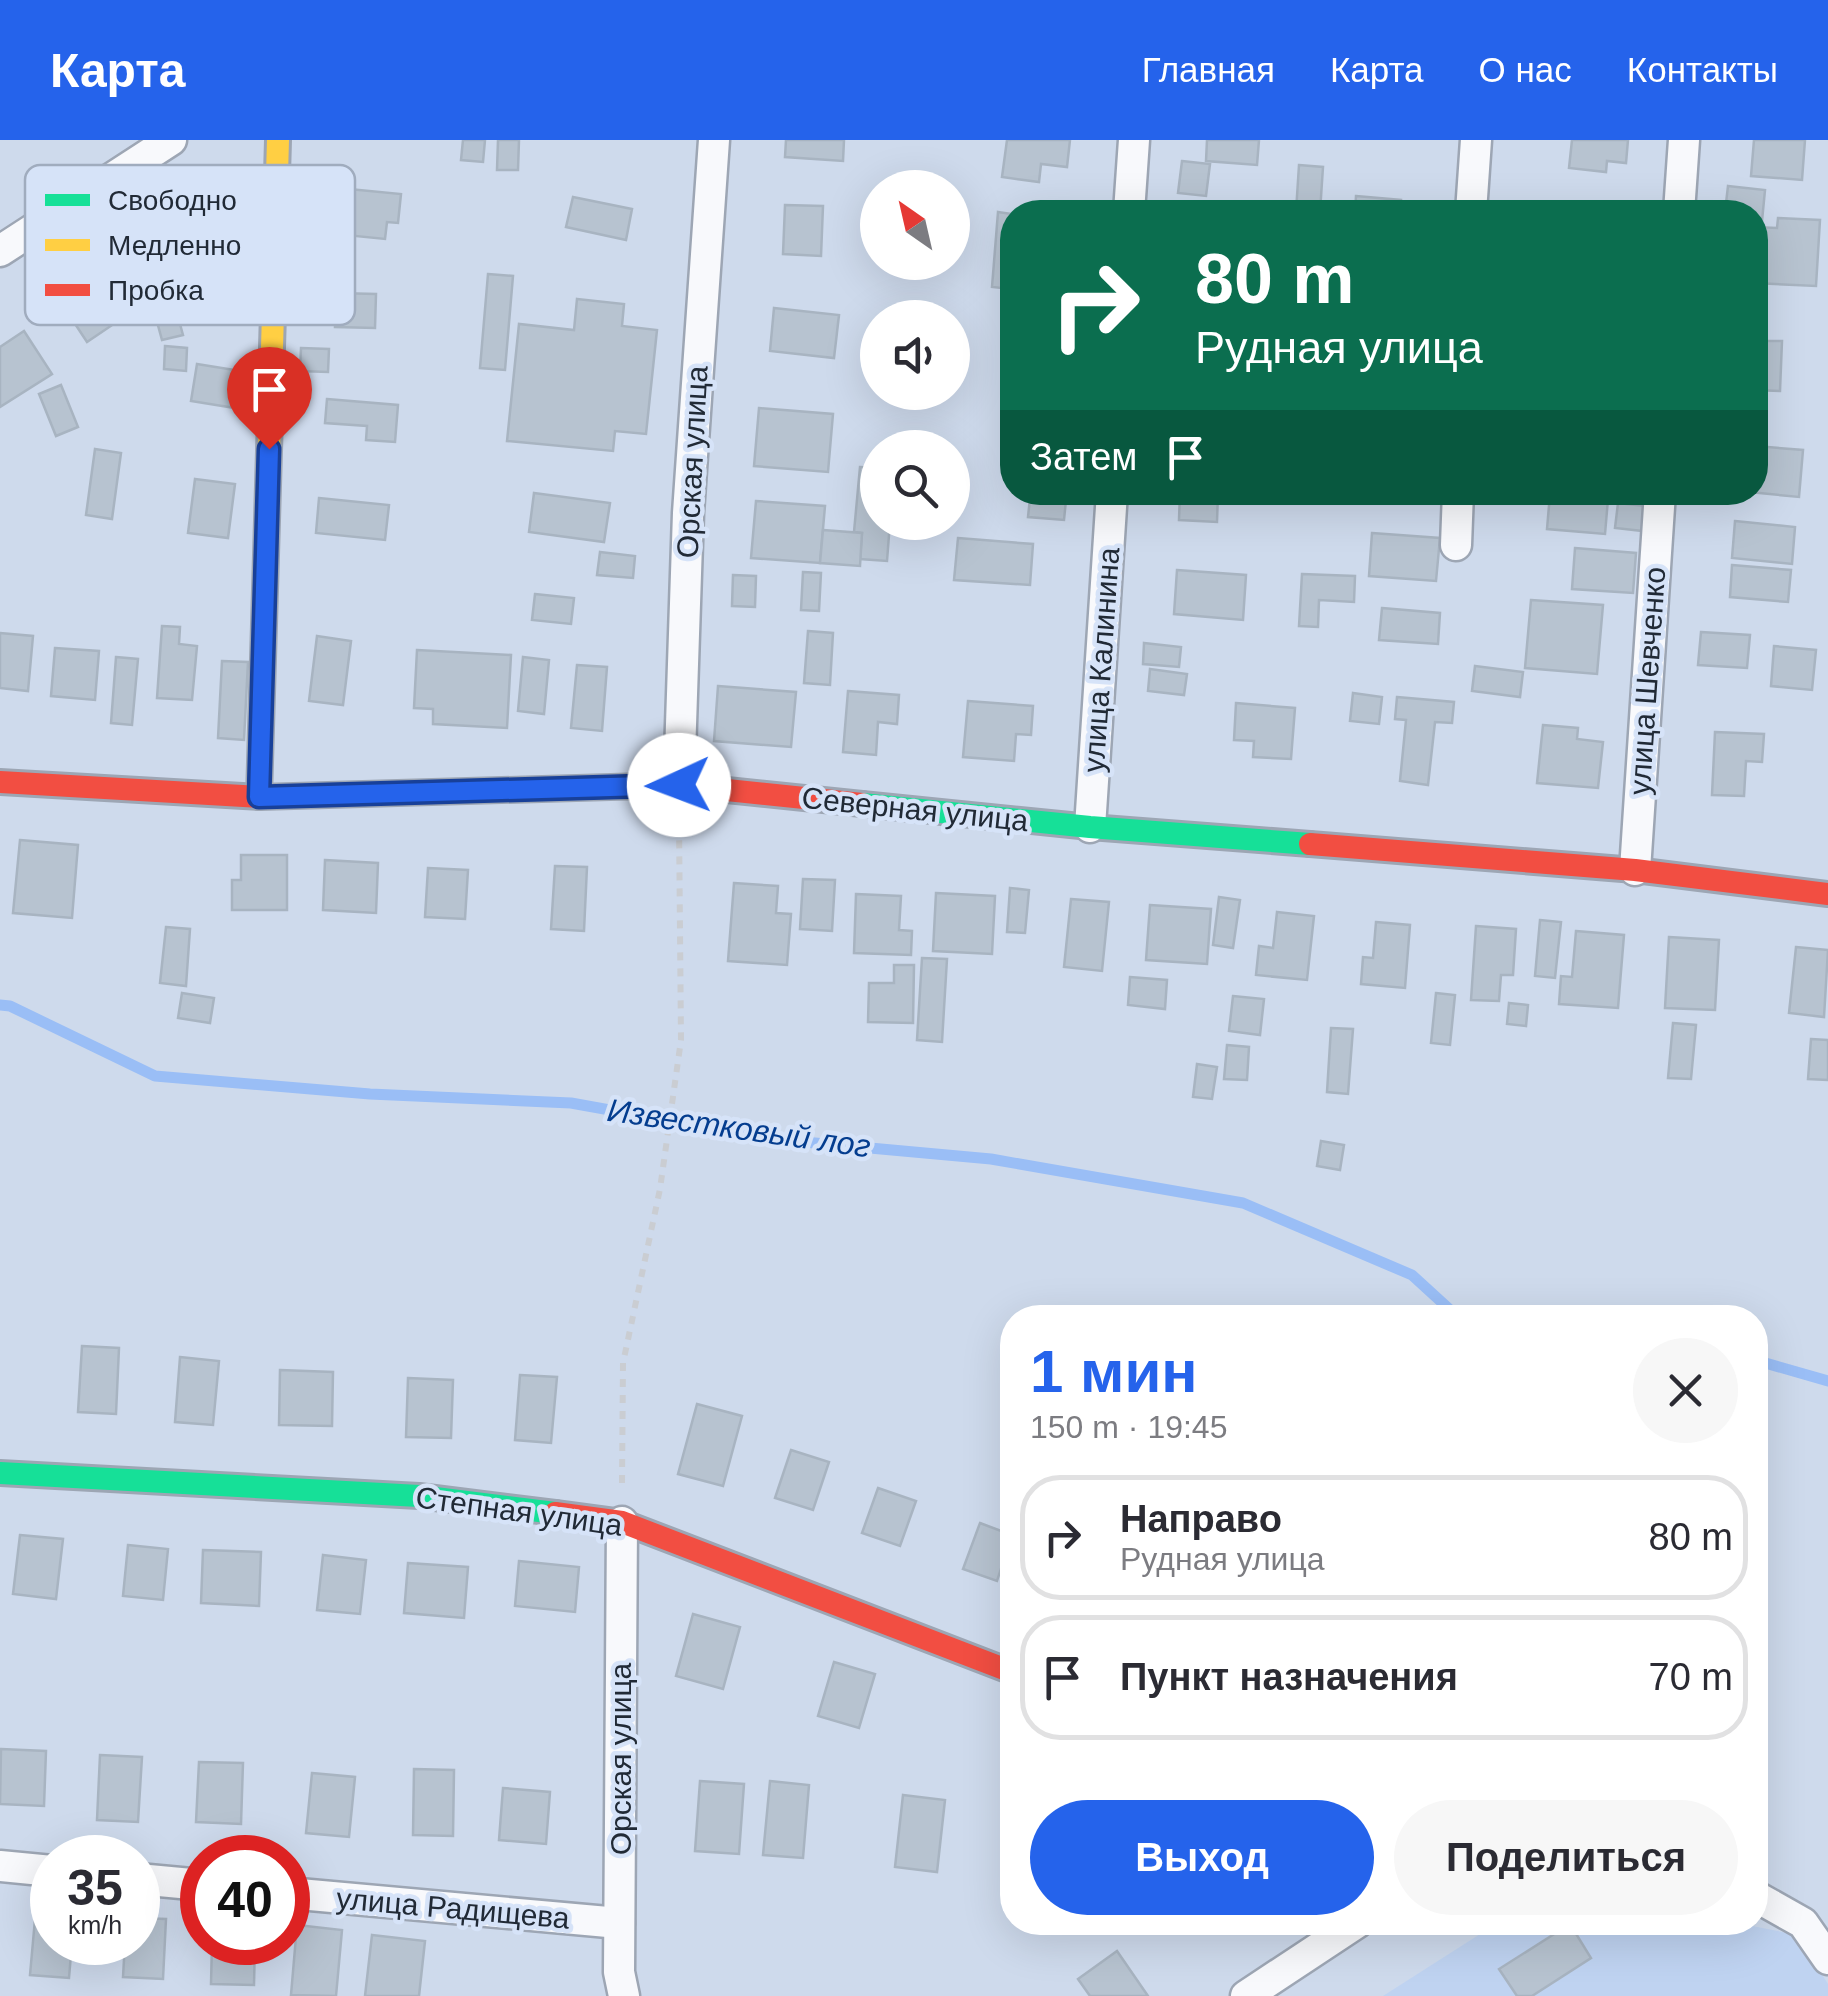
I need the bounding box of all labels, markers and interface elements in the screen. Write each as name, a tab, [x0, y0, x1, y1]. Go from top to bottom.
text: Карта	[50, 44, 185, 97]
text: Главная	[1142, 50, 1275, 89]
text: Карта	[1330, 50, 1424, 89]
text: О нас	[1479, 50, 1572, 89]
text: Контакты	[1627, 50, 1778, 89]
legend	[25, 165, 355, 325]
north arrow	[860, 170, 970, 280]
map controls	[860, 170, 970, 540]
text: Свободно	[108, 185, 237, 216]
text: Медленно	[108, 230, 241, 261]
icon: right	[1030, 240, 1160, 370]
text: 80 m	[1195, 240, 1355, 318]
text: Пробка	[108, 275, 204, 306]
button: sound	[860, 300, 970, 410]
text: Рудная улица	[1195, 322, 1483, 373]
pin	[227, 347, 312, 450]
icon: arrive	[242, 362, 297, 417]
street label: Орская улица	[670, 365, 714, 559]
button: search	[860, 430, 970, 540]
icon: arrive	[1158, 430, 1213, 485]
text: Затем	[1030, 436, 1138, 478]
street label: улица Калинина	[1077, 546, 1125, 774]
street label: улица Шевченко	[1623, 566, 1671, 796]
position arrow	[627, 733, 731, 837]
street label: Северная улица	[800, 781, 1030, 837]
water label: Известковый лог	[605, 1092, 873, 1164]
text: 1 мин	[1030, 1338, 1198, 1405]
button: close	[1633, 1338, 1738, 1443]
text: 150 m · 19:45	[1030, 1409, 1227, 1445]
street label: Степная улица	[414, 1480, 625, 1542]
text: Направо	[1120, 1498, 1282, 1540]
icon: right	[1035, 1510, 1090, 1565]
text: 80 m	[1649, 1516, 1733, 1558]
text: Рудная улица	[1120, 1541, 1325, 1577]
icon: arrive	[1035, 1650, 1090, 1705]
text: Пункт назначения	[1120, 1656, 1458, 1698]
text: 70 m	[1649, 1656, 1733, 1698]
street label: Орская улица	[604, 1662, 637, 1855]
button: Выход	[1030, 1800, 1374, 1915]
button: Поделиться	[1394, 1800, 1738, 1915]
speed limit sign: 40	[180, 1835, 310, 1965]
text: 35	[67, 1860, 123, 1916]
street label: улица Радищева	[335, 1881, 571, 1935]
text: km/h	[68, 1911, 122, 1939]

